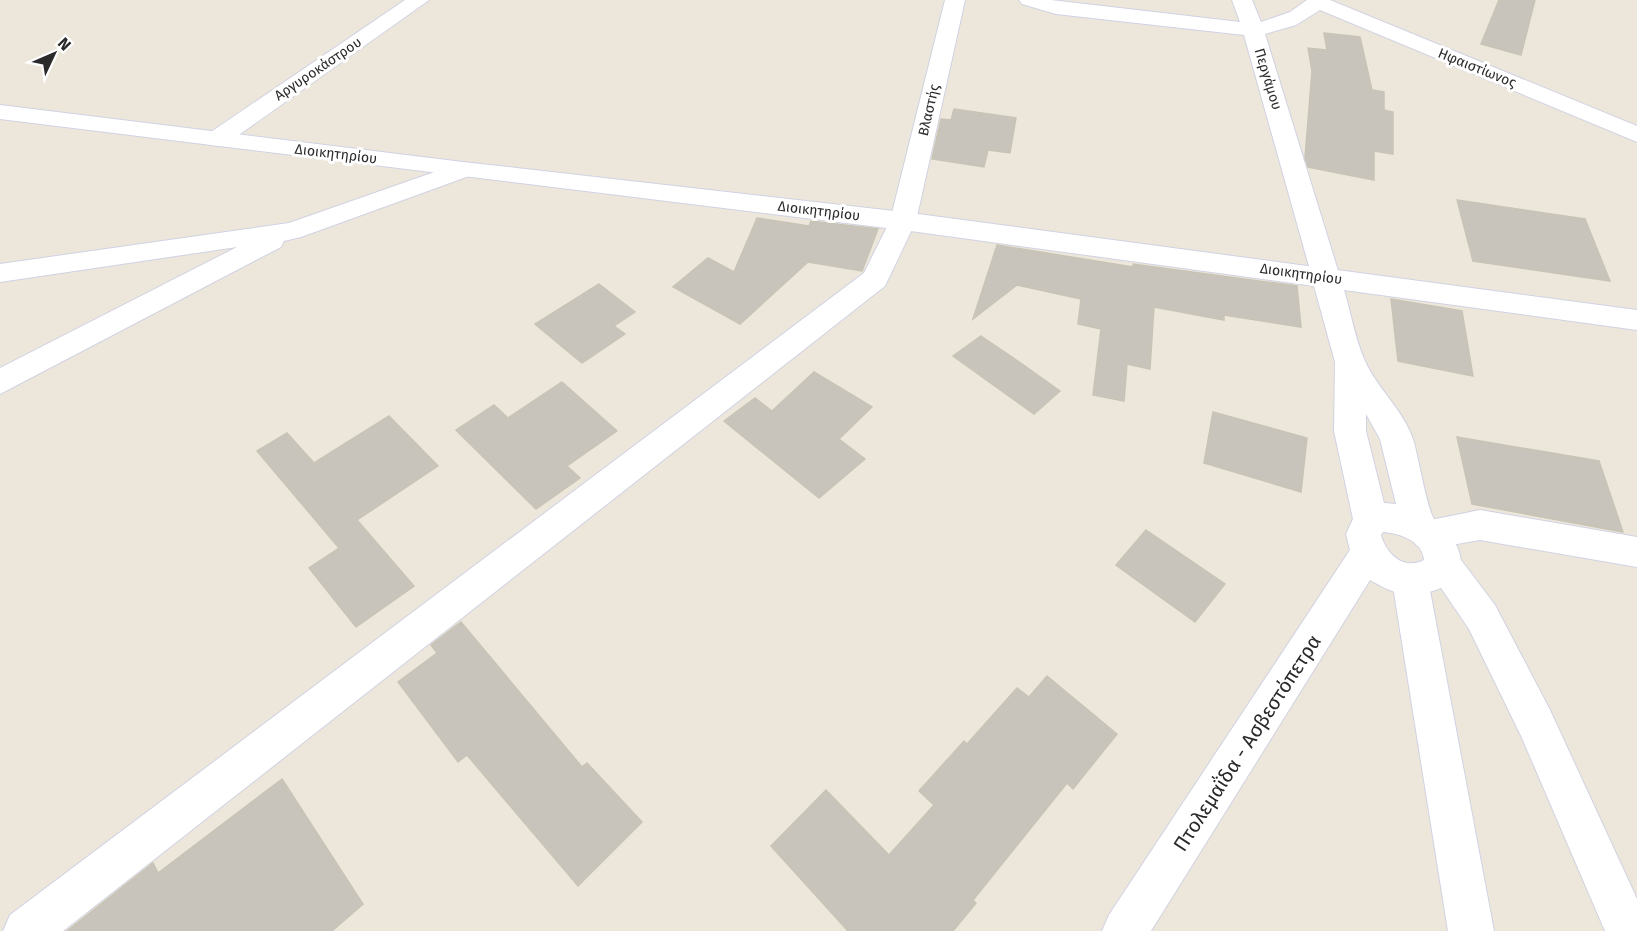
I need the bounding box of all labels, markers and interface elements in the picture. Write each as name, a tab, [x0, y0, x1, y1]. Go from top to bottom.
north arrow	[24, 24, 84, 84]
text: N	[54, 34, 75, 54]
street label: Αργυροκάστρου	[271, 34, 365, 104]
street label: Ηφαιστίωνος	[1435, 45, 1519, 92]
street label: Περγάμου	[1251, 46, 1285, 112]
street label: Βλαστής	[915, 82, 943, 138]
street label: Διοικητηρίου	[294, 141, 378, 167]
street label: Διοικητηρίου	[777, 198, 861, 224]
street label: Διοικητηρίου	[1259, 260, 1343, 288]
street label: Πτολεμαΐδα - Ασβεστόπετρα	[1168, 630, 1326, 856]

